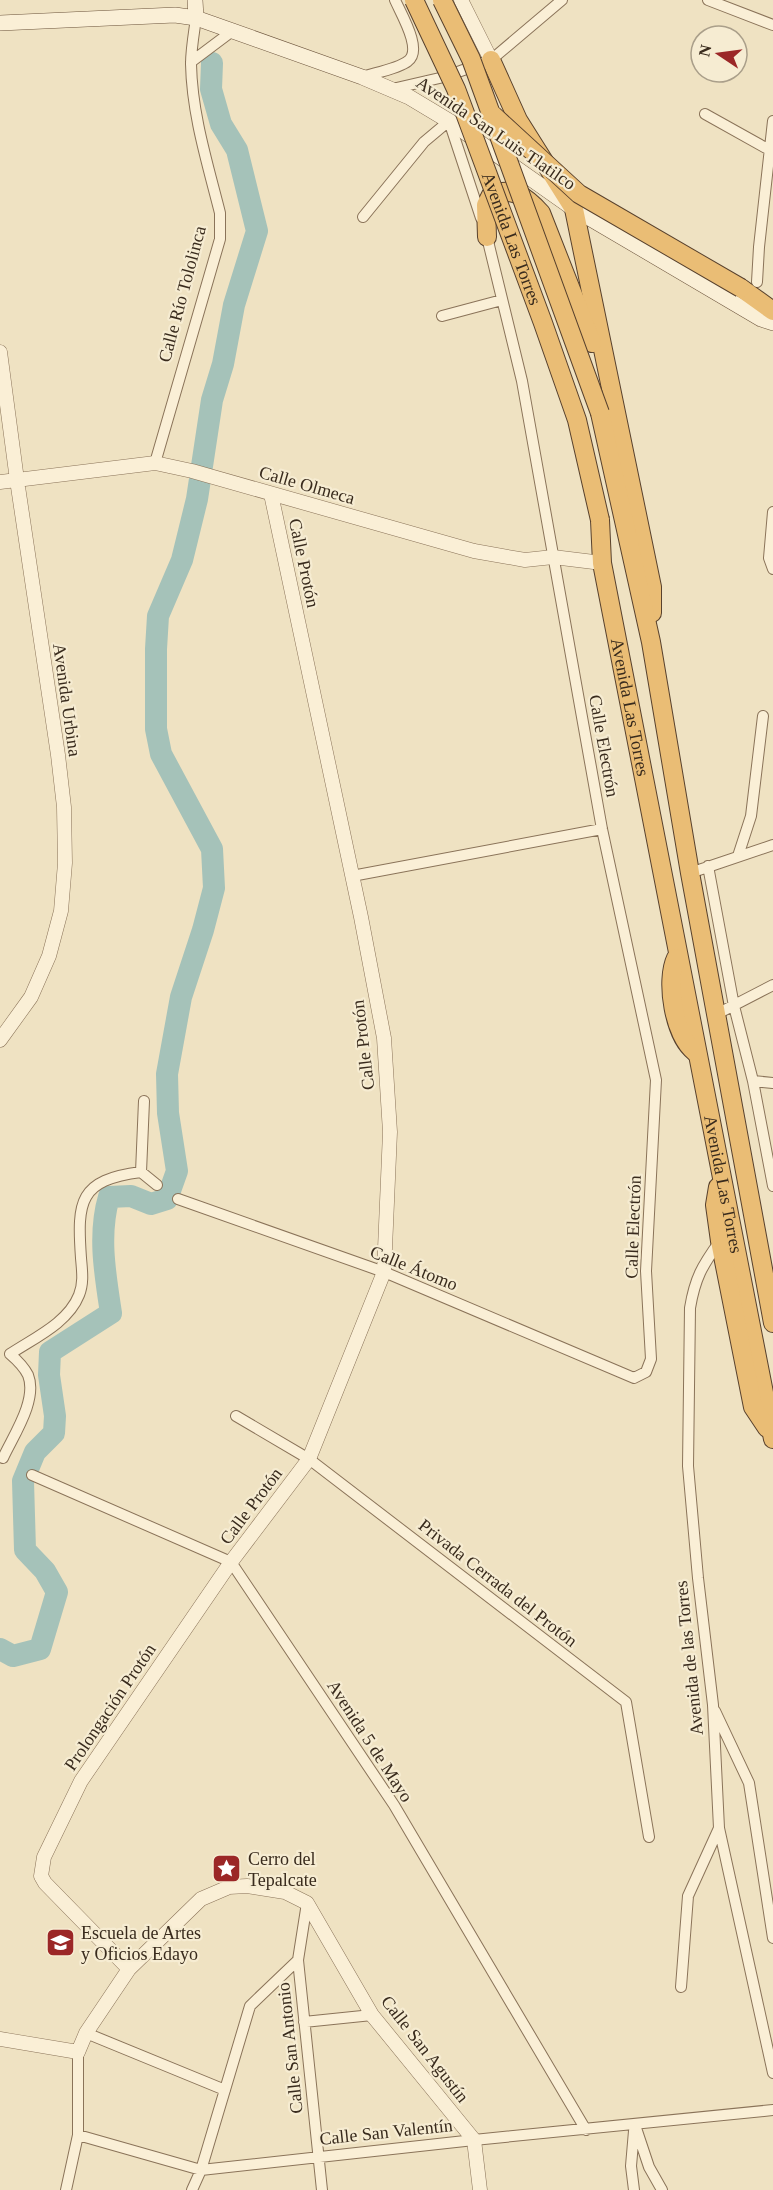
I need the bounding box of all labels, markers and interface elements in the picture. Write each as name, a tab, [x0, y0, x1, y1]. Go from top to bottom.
north arrow	[689, 24, 749, 84]
text: N	[695, 43, 715, 58]
street label: Avenida San Luis Tlatilco	[413, 72, 579, 194]
street label: Avenida Las Torres	[478, 169, 545, 308]
street label: Calle Río Tololinca	[154, 224, 210, 364]
street label: Calle Olmeca	[257, 462, 357, 508]
street label: Calle Protón	[285, 517, 323, 609]
street label: Avenida Las Torres	[607, 637, 653, 778]
street label: Avenida Urbina	[49, 642, 85, 758]
street label: Calle Electrón	[585, 693, 623, 799]
street label: Calle Protón	[348, 999, 378, 1091]
street label: Avenida Las Torres	[700, 1114, 747, 1255]
street label: Calle Electrón	[621, 1175, 645, 1279]
street label: Calle Átomo	[367, 1240, 461, 1295]
street label: Calle Protón	[216, 1464, 286, 1548]
street label: Privada Cerrada del Protón	[415, 1515, 581, 1651]
street label: Avenida de las Torres	[671, 1580, 707, 1736]
street label: Prolongación Protón	[60, 1640, 160, 1774]
street label: Avenida 5 de Mayo	[323, 1676, 417, 1806]
place label: Cerro del Tepalcate	[248, 1849, 317, 1890]
place icon: Cerro del Tepalcate	[211, 1853, 243, 1885]
place label: Escuela de Artes y Oficios Edayo	[81, 1923, 201, 1964]
school or university icon: Escuela de Artes y Oficios Edayo	[44, 1927, 76, 1959]
street label: Calle San Antonio	[273, 1981, 307, 2115]
street label: Calle San Agustín	[377, 1992, 473, 2106]
street label: Calle San Valentín	[318, 2115, 454, 2149]

